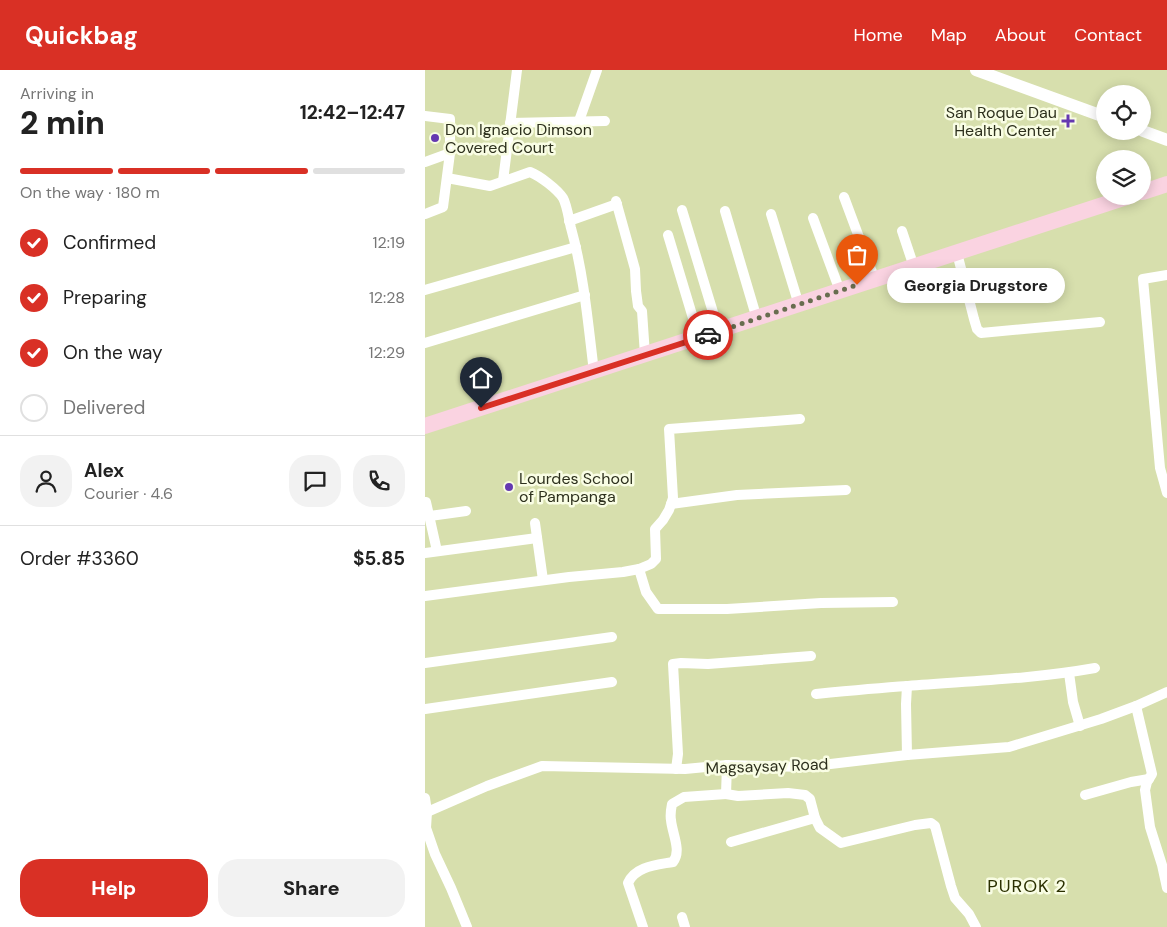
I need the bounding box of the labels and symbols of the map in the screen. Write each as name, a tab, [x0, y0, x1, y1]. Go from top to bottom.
place label: San Roque Dau Health Center	[946, 102, 1057, 141]
marker: San Roque Dau Health Center	[1061, 114, 1075, 128]
place label: Don Ignacio Dimson Covered Court	[445, 119, 592, 158]
marker: Don Ignacio Dimson Covered Court	[429, 132, 441, 144]
pin	[836, 234, 878, 285]
callout: Georgia Drugstore	[887, 268, 1065, 302]
courier	[683, 310, 733, 360]
pin	[460, 357, 502, 408]
place label: Lourdes School of Pampanga	[519, 468, 633, 507]
marker: Lourdes School of Pampanga	[503, 481, 515, 493]
street label: Magsaysay Road	[705, 753, 829, 779]
district label: PUROK 2	[987, 874, 1067, 898]

